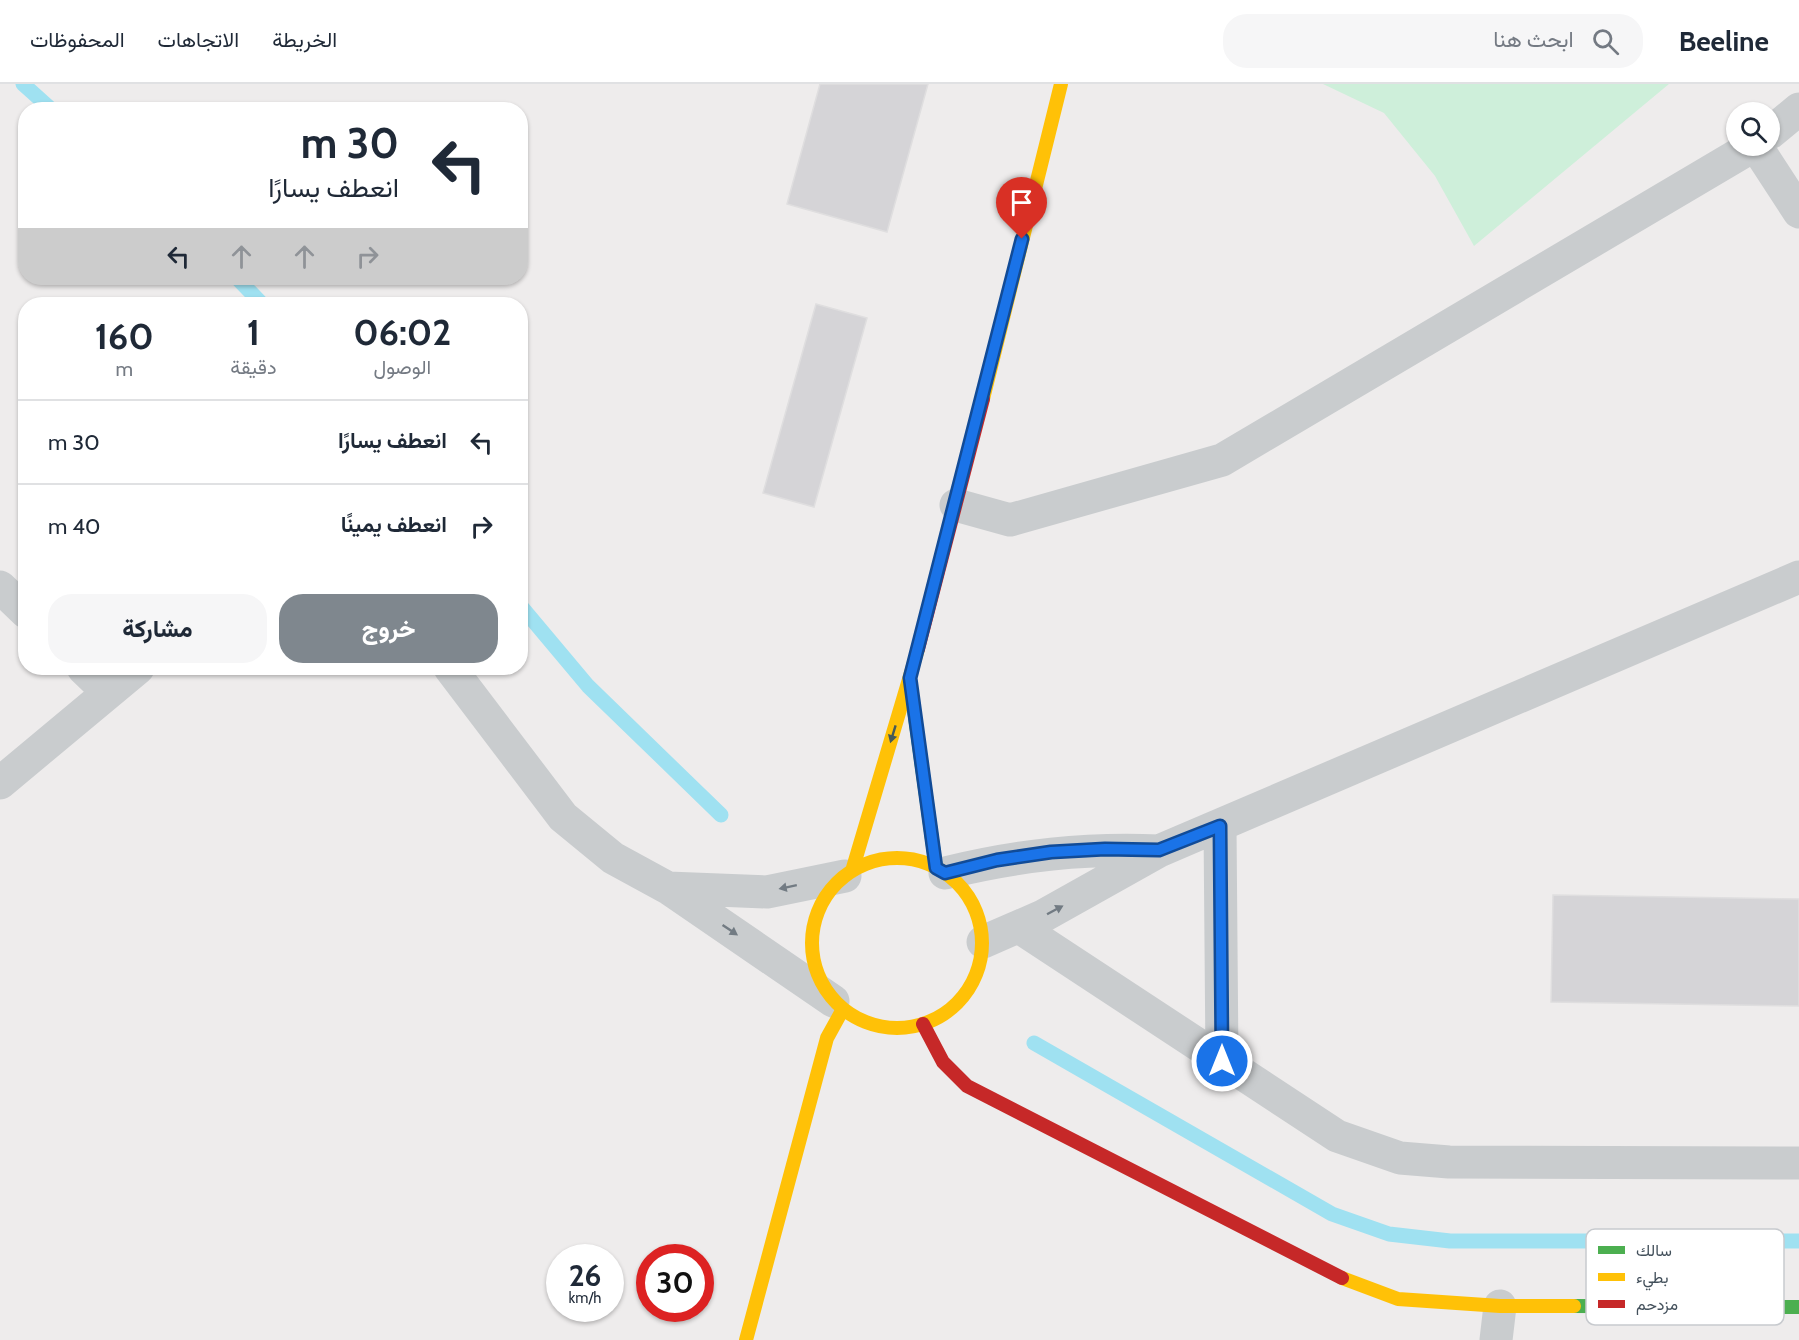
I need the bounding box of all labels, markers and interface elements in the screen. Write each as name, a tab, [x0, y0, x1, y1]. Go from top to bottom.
search box	[1223, 14, 1643, 68]
text: Beeline	[1679, 24, 1769, 58]
icon: search	[1589, 25, 1622, 58]
text: ابحث هنا	[1493, 26, 1574, 53]
text: المحفوظات	[30, 27, 125, 52]
text: الاتجاهات	[158, 27, 239, 52]
text: الخريطة	[272, 27, 337, 52]
map controls	[1726, 102, 1780, 156]
button: search	[1726, 102, 1780, 156]
text: 30 m	[301, 117, 399, 169]
icon: left	[420, 126, 498, 204]
text: انعطف يسارًا	[268, 171, 399, 204]
pin	[996, 177, 1047, 239]
icon: arrive	[1005, 186, 1038, 219]
icon: left	[162, 240, 195, 273]
icon: ahead	[225, 240, 258, 273]
icon: ahead	[288, 240, 321, 273]
icon: right	[351, 240, 384, 273]
text: 1	[247, 310, 260, 354]
text: 06:02	[353, 310, 451, 354]
text: 160	[95, 314, 154, 358]
text: دقيقة	[230, 355, 277, 379]
text: الوصول	[373, 355, 431, 379]
text: m	[115, 357, 133, 381]
icon: left	[465, 426, 498, 459]
text: انعطف يسارًا	[338, 427, 447, 454]
text: 30 m	[48, 429, 100, 456]
icon: right	[465, 510, 498, 543]
text: انعطف يمينًا	[341, 511, 447, 538]
text: 40 m	[48, 513, 100, 540]
button: مشاركة	[48, 594, 267, 663]
button: خروج	[279, 594, 498, 663]
one-way arrow	[888, 725, 897, 743]
one-way arrow	[778, 883, 797, 892]
one-way arrow	[1047, 905, 1064, 915]
one-way arrow	[722, 924, 738, 935]
position arrow	[1190, 1029, 1254, 1093]
legend	[1586, 1229, 1784, 1325]
text: سالك	[1636, 1241, 1672, 1260]
speed limit sign: 30	[636, 1244, 714, 1322]
text: 26	[569, 1257, 601, 1294]
text: بطيء	[1636, 1268, 1668, 1291]
text: km/h	[569, 1289, 601, 1307]
text: مزدحم	[1636, 1295, 1678, 1315]

